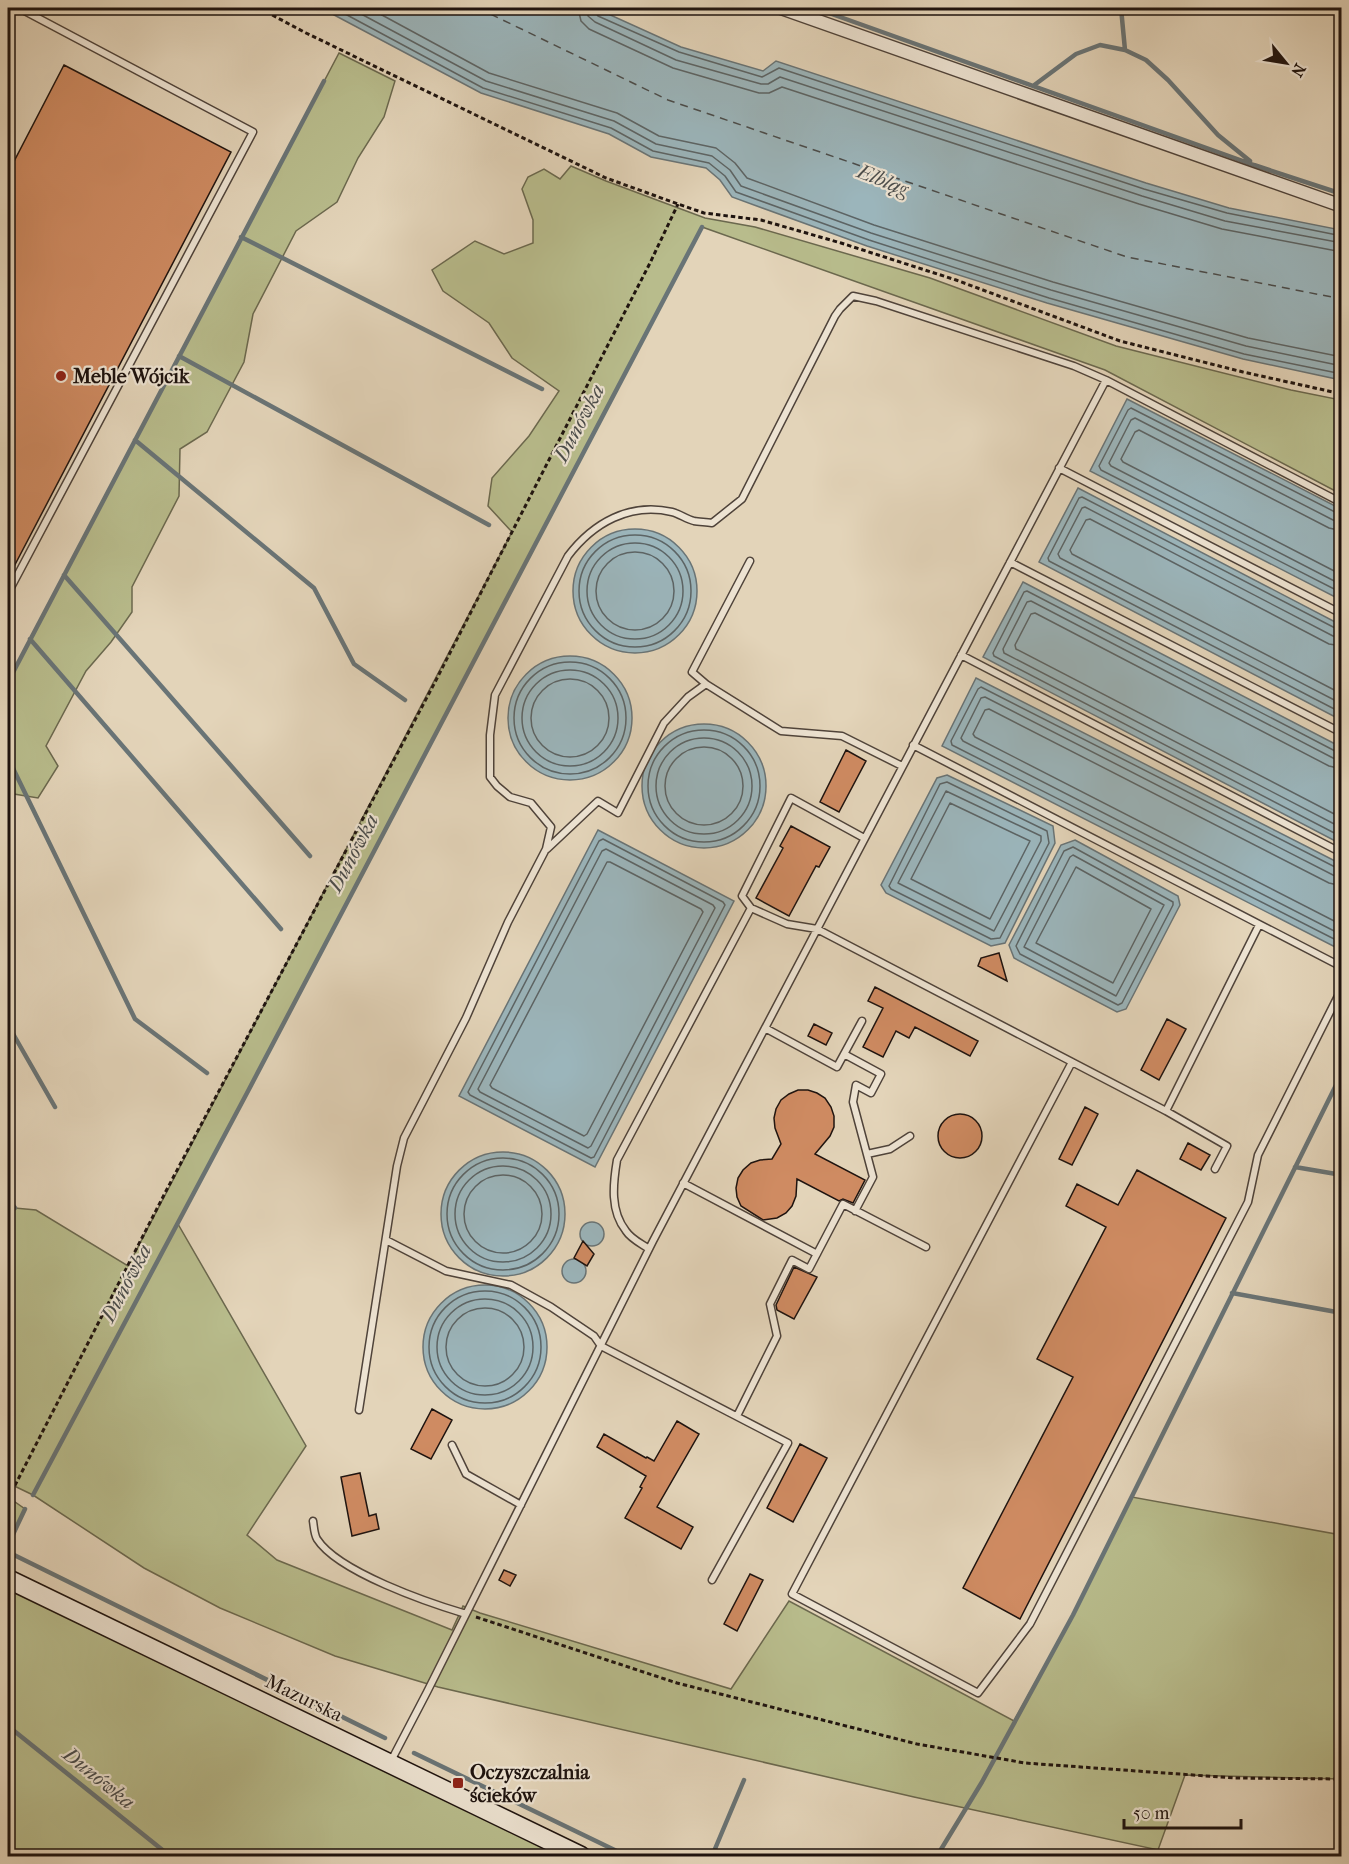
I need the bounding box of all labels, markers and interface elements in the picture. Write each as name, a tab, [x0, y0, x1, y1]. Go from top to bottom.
north arrow	[1256, 33, 1316, 93]
text: N	[1287, 60, 1310, 81]
water label: Elbląg	[852, 158, 913, 201]
place label: Meble Wójcik	[72, 365, 190, 388]
marker: Meble Wójcik	[54, 369, 68, 383]
water label: Dunówka	[548, 380, 609, 468]
water label: Dunówka	[322, 810, 383, 898]
water label: Dunówka	[95, 1240, 156, 1328]
street label: Mazurska	[262, 1669, 347, 1727]
water label: Dunówka	[57, 1741, 139, 1814]
place label: Oczyszczalnia ścieków	[470, 1761, 590, 1807]
marker: Oczyszczalnia ścieków	[451, 1776, 465, 1790]
scale bar	[1124, 1792, 1241, 1830]
text: 50 m	[1133, 1803, 1170, 1824]

